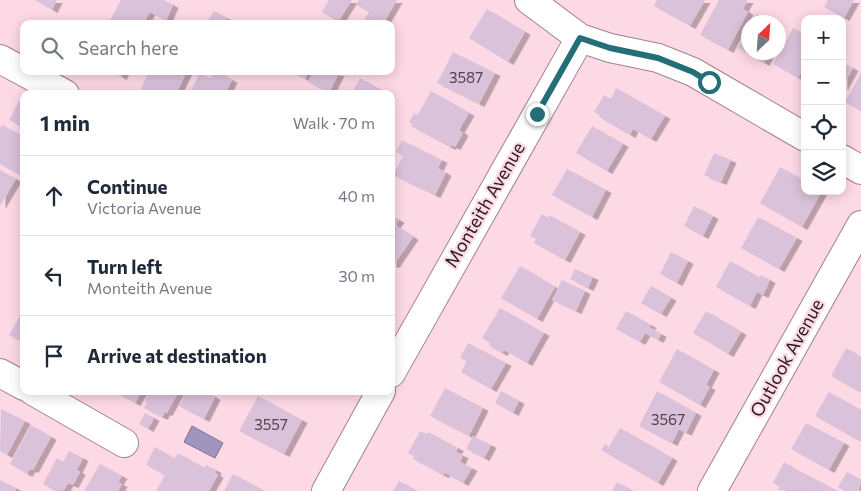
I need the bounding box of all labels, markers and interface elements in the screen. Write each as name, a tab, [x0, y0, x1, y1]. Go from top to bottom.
north arrow	[741, 15, 786, 60]
map controls	[801, 15, 846, 195]
button: +	[801, 15, 846, 60]
search box	[20, 20, 395, 75]
icon: search	[38, 34, 66, 62]
text: Search here	[78, 36, 178, 59]
button: −	[801, 60, 846, 105]
house number: 3587	[449, 68, 483, 86]
route start	[698, 71, 721, 94]
route end	[526, 103, 549, 126]
button: locate	[801, 105, 846, 150]
text: 1 min	[40, 110, 90, 135]
text: Walk · 70 m	[293, 113, 375, 132]
street label: Monteith Avenue	[439, 138, 529, 271]
button: layers	[801, 150, 846, 195]
text: Continue	[87, 175, 167, 198]
icon: ahead	[40, 182, 68, 210]
text: 40 m	[338, 186, 375, 205]
text: Victoria Avenue	[87, 198, 201, 217]
text: Turn left	[87, 255, 162, 278]
icon: left	[40, 262, 68, 290]
text: 30 m	[338, 266, 375, 285]
text: Monteith Avenue	[87, 278, 212, 297]
street label: Outlook Avenue	[745, 295, 828, 420]
icon: arrive	[40, 342, 68, 370]
text: Arrive at destination	[87, 344, 267, 367]
house number: 3567	[651, 410, 685, 428]
house number: 3557	[254, 415, 288, 433]

